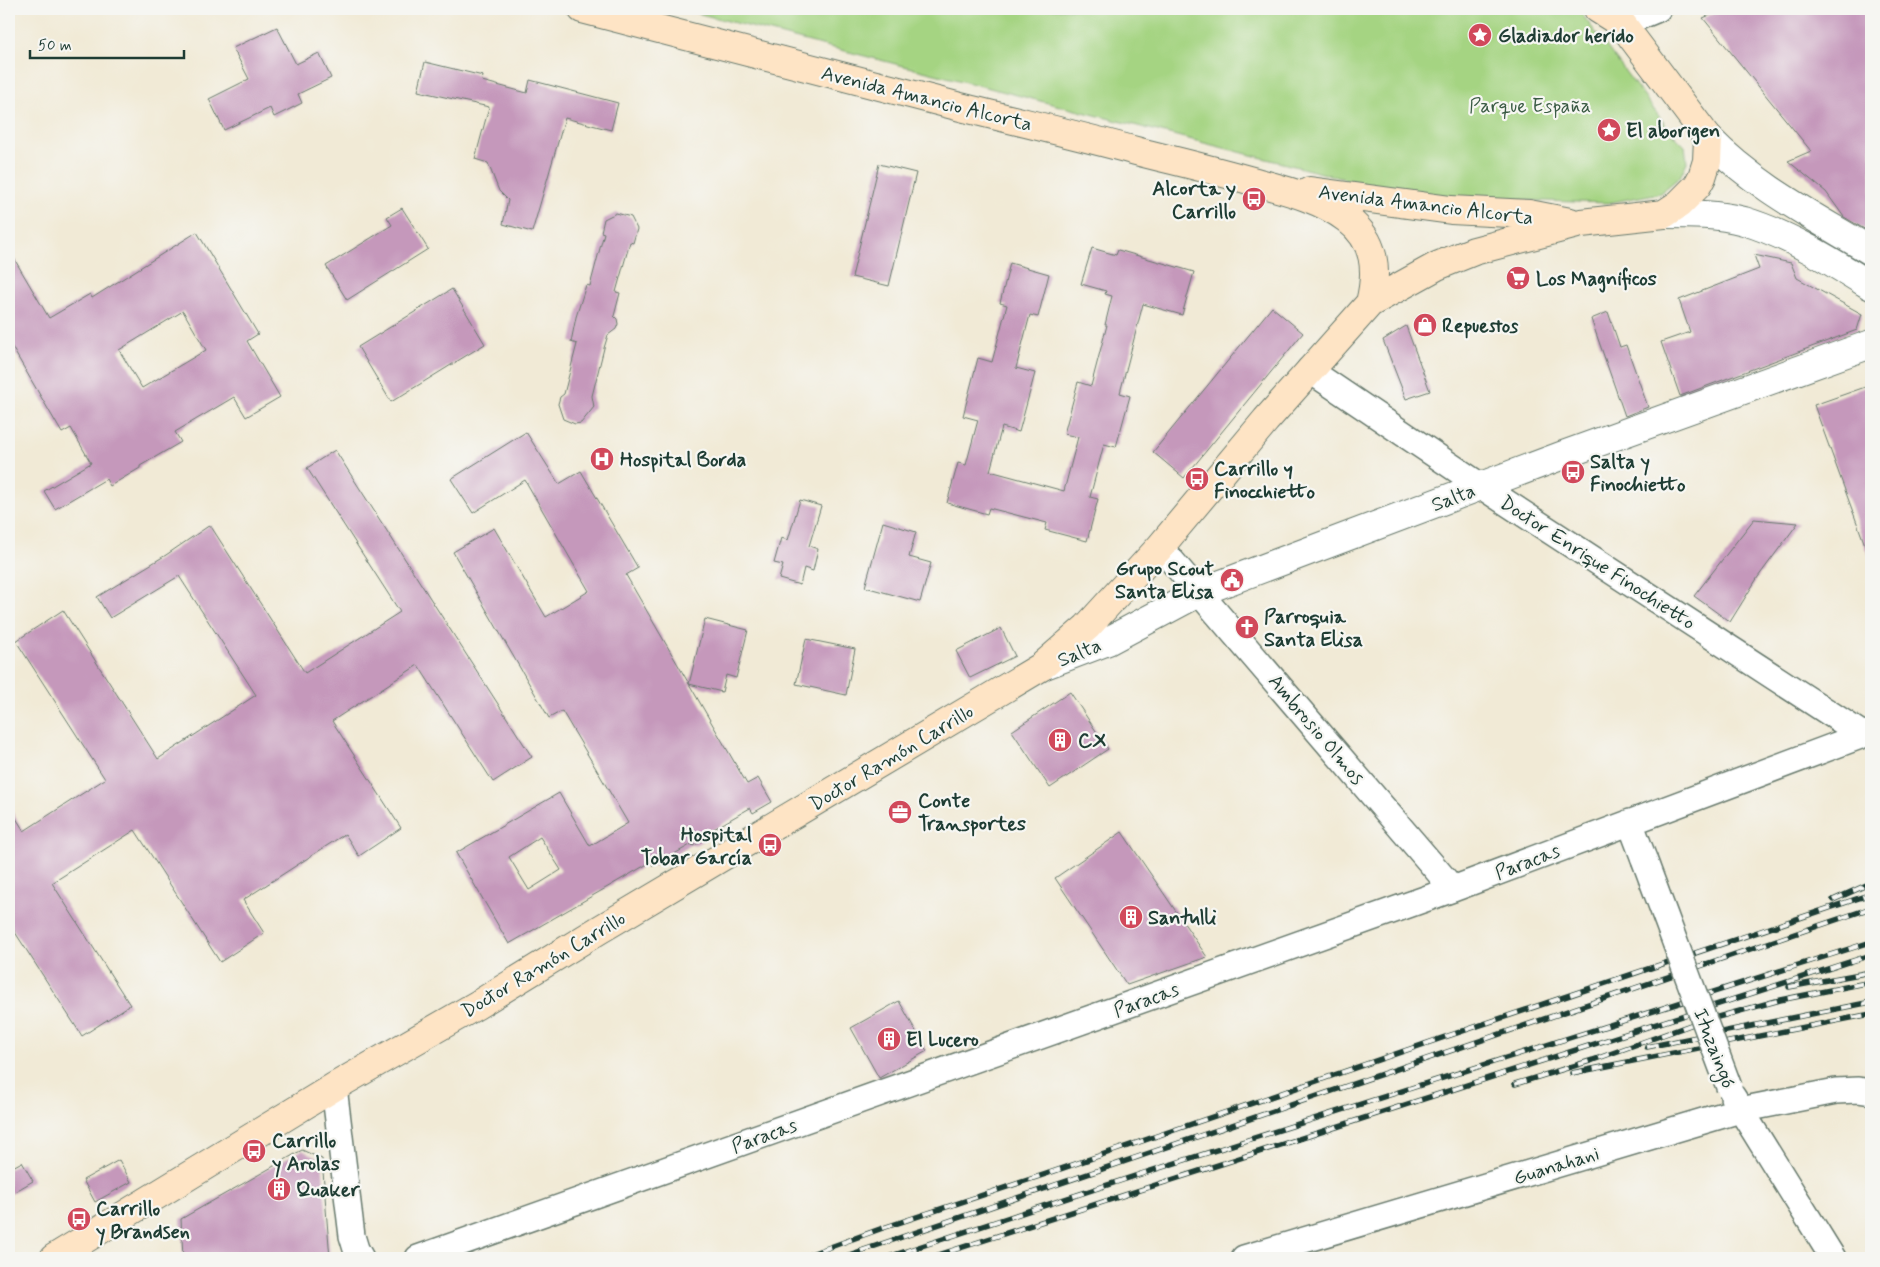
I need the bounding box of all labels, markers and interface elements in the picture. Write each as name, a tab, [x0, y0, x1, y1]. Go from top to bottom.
place icon: Gladiador herido	[1467, 22, 1493, 48]
place label: Gladiador herido	[1498, 23, 1634, 50]
scale bar	[30, 28, 184, 60]
text: 50 m	[38, 36, 72, 56]
street label: Avenida Amancio Alcorta	[818, 60, 1035, 139]
park label: Parque España	[1469, 93, 1591, 120]
place icon: El aborigen	[1596, 117, 1622, 143]
place label: El aborigen	[1626, 118, 1720, 145]
place label: Alcorta y Carrillo	[1152, 176, 1236, 226]
street label: Avenida Amancio Alcorta	[1317, 179, 1535, 232]
bus stop icon: Alcorta y Carrillo	[1241, 186, 1267, 212]
supermarket icon: Los Magnificos	[1505, 265, 1531, 291]
place label: Los Magnificos	[1536, 266, 1657, 293]
shop icon: Repuestos	[1412, 312, 1438, 338]
place label: Repuestos	[1442, 313, 1519, 340]
hospital icon: Hospital Borda	[589, 446, 615, 472]
place label: Hospital Borda	[620, 447, 747, 474]
place label: Salta y Finochietto	[1590, 449, 1686, 499]
place label: Carrillo y Finocchietto	[1214, 456, 1315, 506]
bus stop icon: Salta y Finochietto	[1560, 459, 1586, 485]
bus stop icon: Carrillo y Finocchietto	[1184, 466, 1210, 492]
street label: Salta	[1428, 478, 1479, 519]
street label: Doctor Enrique Finochietto	[1494, 490, 1700, 637]
place label: Grupo Scout Santa Elisa	[1115, 556, 1215, 606]
public building icon: Grupo Scout Santa Elisa	[1219, 567, 1245, 593]
place label: Parroquia Santa Elisa	[1264, 604, 1363, 654]
church icon: Parroquia Santa Elisa	[1234, 614, 1260, 640]
street label: Salta	[1054, 632, 1106, 674]
street label: Ambrosio Olmos	[1262, 669, 1370, 791]
street label: Doctor Ramón Carrillo	[805, 699, 979, 818]
building icon: CX	[1047, 727, 1073, 753]
place label: CX	[1078, 728, 1107, 755]
place label: Conte Transportes	[918, 788, 1026, 838]
office icon: Conte Transportes	[887, 799, 913, 825]
place label: Hospital Tobar García	[641, 822, 752, 872]
bus stop icon: Hospital Tobar García	[757, 832, 783, 858]
street label: Paracas	[1491, 838, 1564, 887]
building icon: Santulli	[1118, 904, 1144, 930]
place label: Santulli	[1148, 905, 1217, 932]
street label: Doctor Ramón Carrillo	[457, 906, 631, 1025]
street label: Paracas	[1110, 976, 1183, 1025]
street label: Ituzaingó	[1685, 1005, 1741, 1093]
building icon: El Lucero	[876, 1026, 902, 1052]
place label: El Lucero	[906, 1027, 979, 1054]
street label: Paracas	[728, 1112, 801, 1161]
place label: Carrillo y Arolas	[272, 1128, 340, 1178]
bus stop icon: Carrillo y Arolas	[241, 1138, 267, 1164]
street label: Guanahani	[1510, 1141, 1603, 1192]
building icon: Quaker	[266, 1176, 292, 1202]
place label: Quaker	[296, 1177, 360, 1204]
place label: Carrillo y Brandsen	[96, 1196, 190, 1246]
bus stop icon: Carrillo y Brandsen	[66, 1206, 92, 1232]

